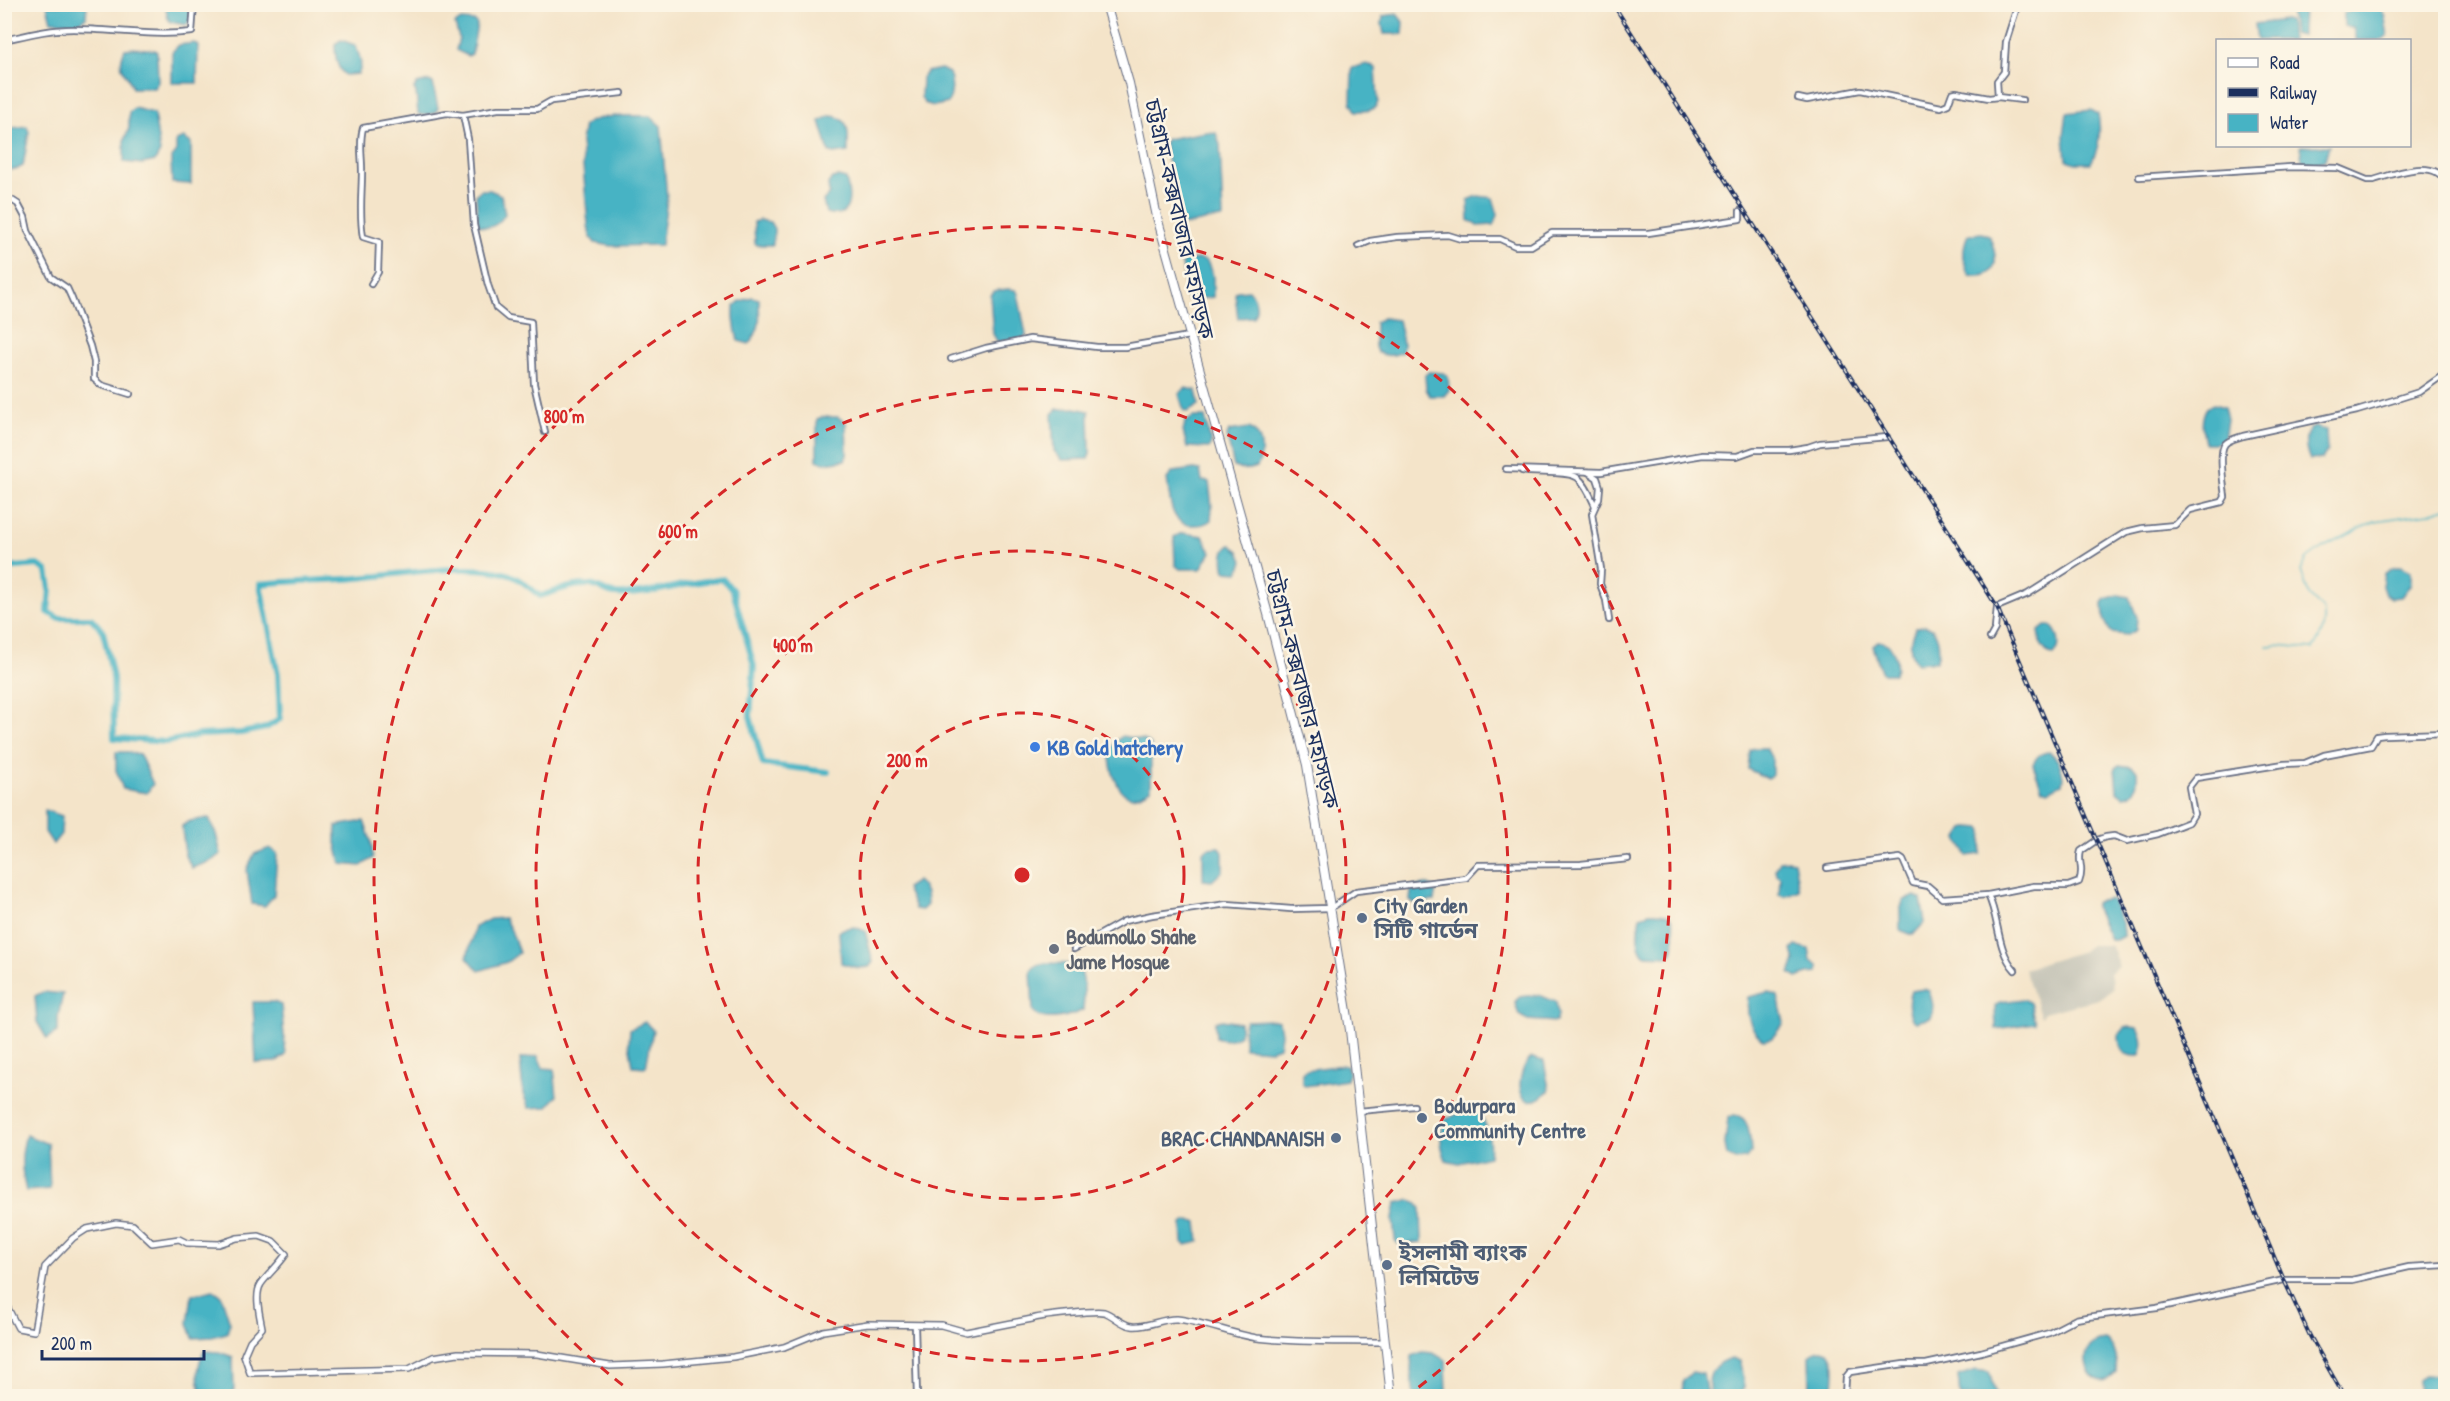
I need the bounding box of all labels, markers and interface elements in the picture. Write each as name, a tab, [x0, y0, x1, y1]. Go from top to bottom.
legend	[2216, 39, 2411, 147]
text: Road	[2270, 50, 2300, 75]
text: Railway	[2270, 80, 2317, 105]
street label: চট্টগ্রাম-কক্সবাজার মহাসড়ক	[1138, 95, 1222, 342]
text: Water	[2270, 110, 2308, 135]
text: 800 m	[544, 404, 584, 429]
text: 600 m	[658, 519, 698, 544]
street label: চট্টগ্রাম-কক্সবাজার মহাসড়ক	[1259, 565, 1347, 812]
text: 400 m	[773, 633, 813, 658]
place label: KB Gold hatchery	[1047, 732, 1184, 763]
marker: KB Gold hatchery	[1028, 740, 1042, 754]
text: 200 m	[887, 748, 927, 773]
centre of rings	[1012, 865, 1032, 885]
place label: City Garden সিটি গার্ডেন	[1373, 890, 1478, 945]
marker: City Garden সিটি গার্ডেন	[1355, 911, 1369, 925]
place label: Bodumollo Shahe Jame Mosque	[1066, 921, 1197, 977]
marker: Bodumollo Shahe Jame Mosque	[1047, 942, 1061, 956]
place label: Bodurpara Community Centre	[1434, 1090, 1586, 1146]
marker: Bodurpara Community Centre	[1415, 1111, 1429, 1125]
place label: BRAC CHANDANAISH	[1161, 1123, 1324, 1153]
marker: BRAC CHANDANAISH	[1329, 1131, 1343, 1145]
place label: ইসলামী ব্যাংক লিমিটেড	[1398, 1237, 1528, 1292]
marker: ইসলামী ব্যাংক লিমিটেড	[1380, 1258, 1394, 1272]
scale bar	[42, 1323, 204, 1361]
text: 200 m	[51, 1331, 92, 1356]

